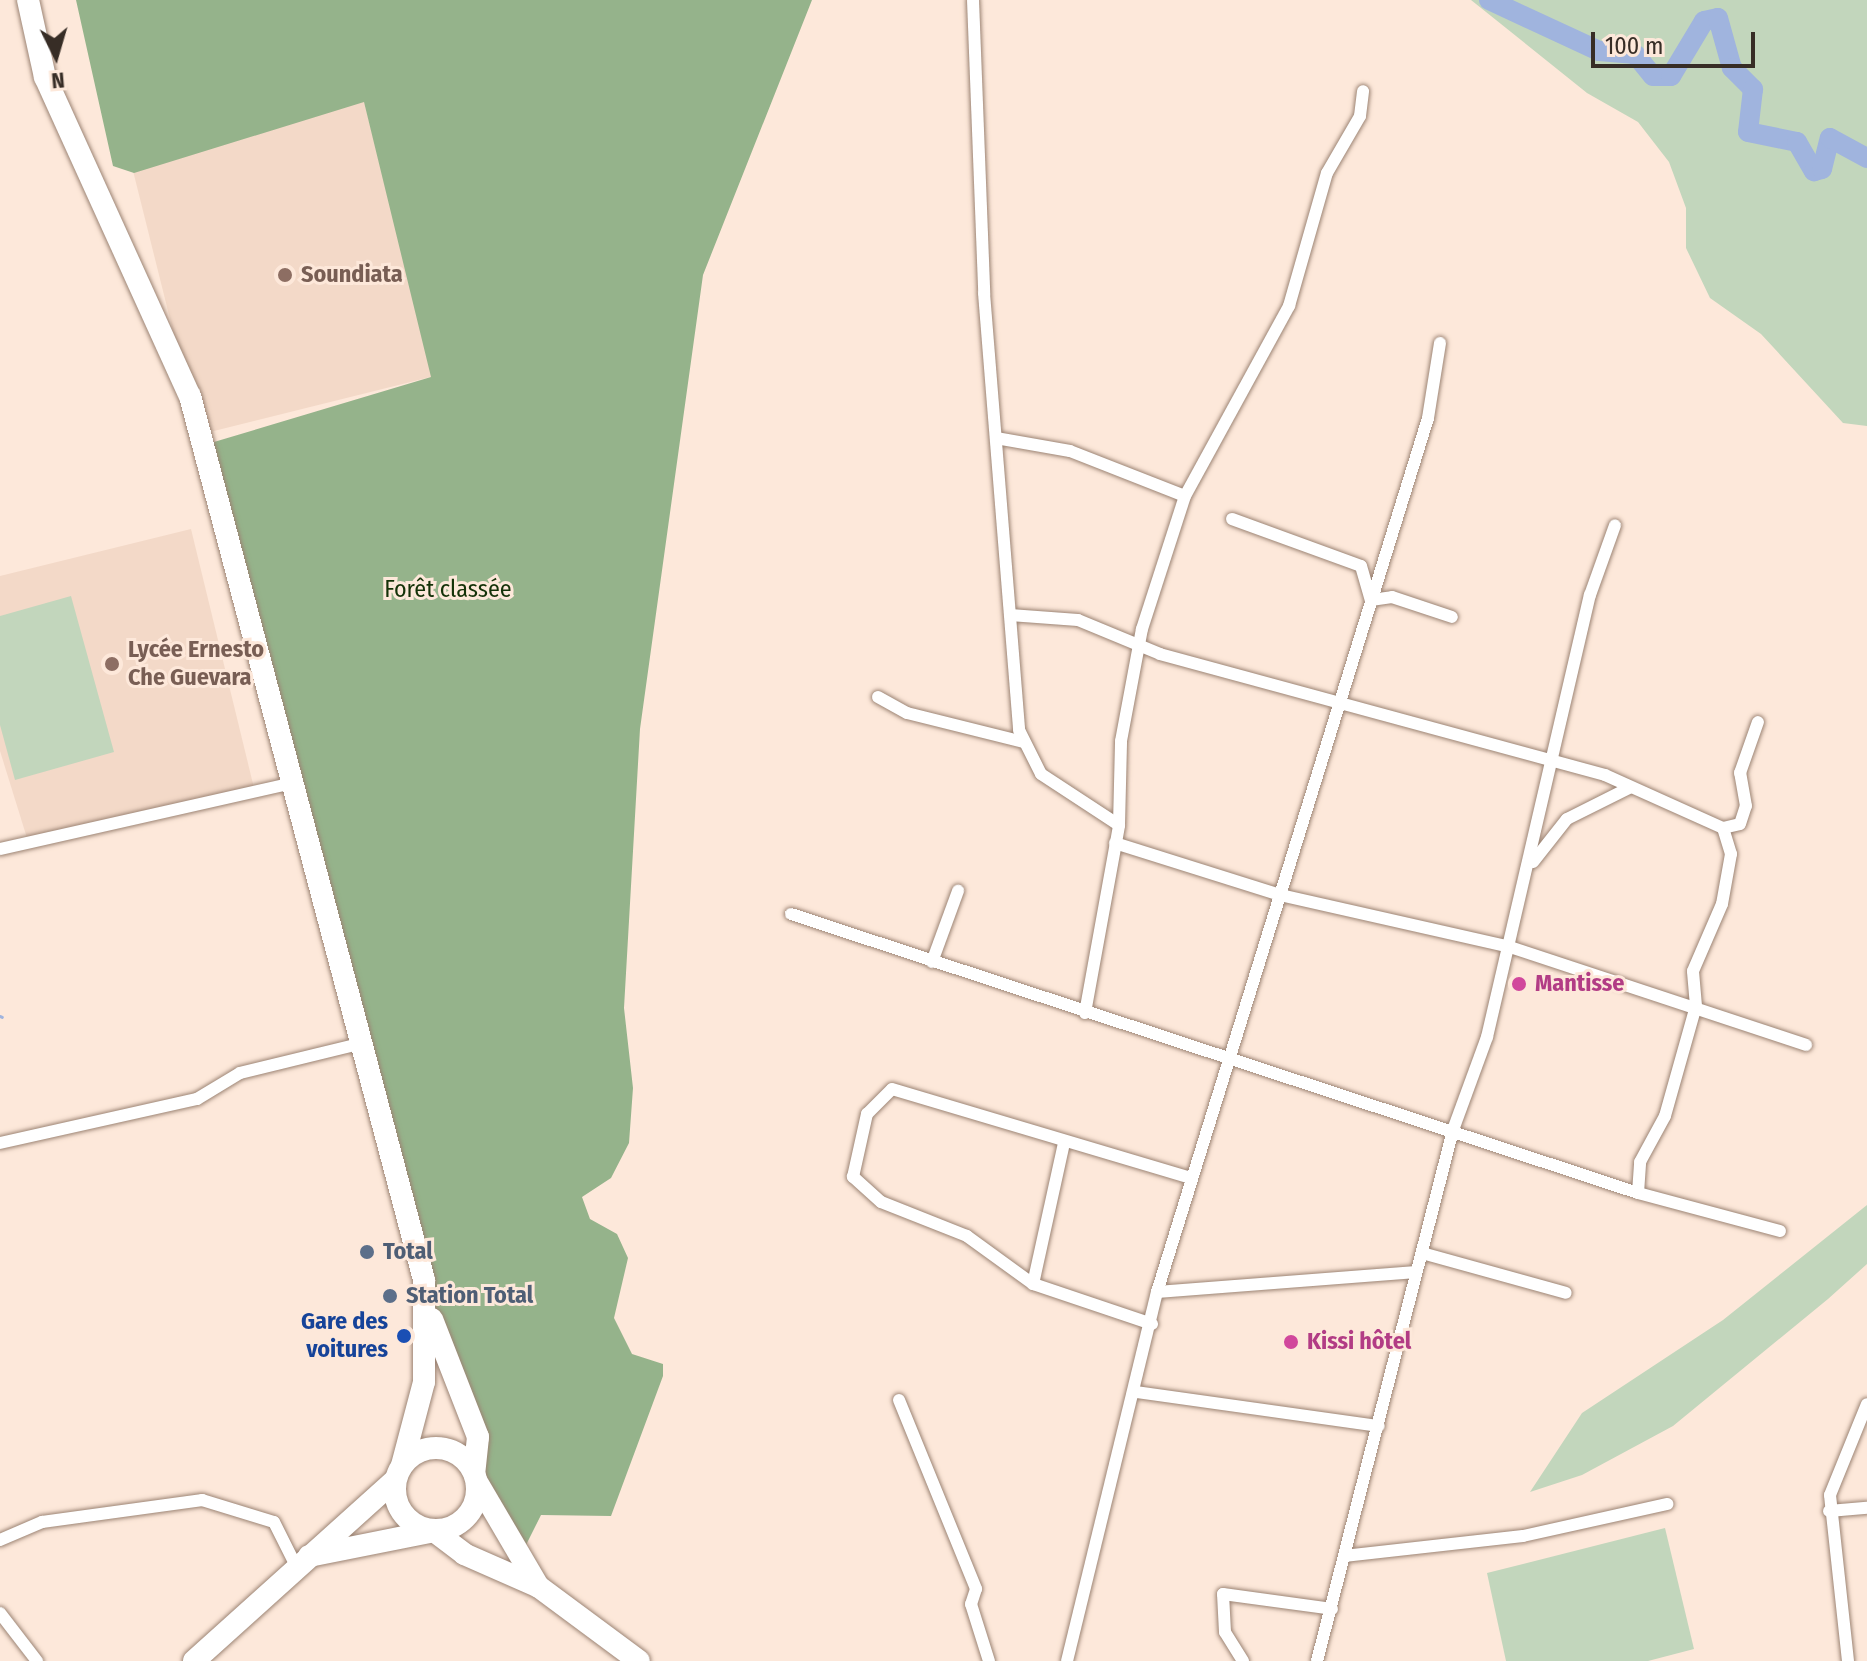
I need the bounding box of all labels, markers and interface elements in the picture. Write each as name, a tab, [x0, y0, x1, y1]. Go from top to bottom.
north arrow	[16, 16, 96, 96]
scale bar	[1595, 16, 1759, 66]
text: 100 m	[1605, 32, 1663, 60]
text: N	[50, 66, 66, 94]
place label: Soundiata	[301, 261, 403, 289]
marker: Soundiata	[276, 266, 294, 284]
park label: Forêt classée	[384, 576, 512, 604]
place label: Lycée Ernesto Che Guevara	[128, 636, 264, 692]
marker: Lycée Ernesto Che Guevara	[103, 655, 121, 673]
place label: Mantisse	[1535, 970, 1624, 998]
marker: Mantisse	[1510, 975, 1528, 993]
place label: Total	[383, 1238, 433, 1266]
marker: Total	[358, 1243, 376, 1261]
place label: Station Total	[406, 1282, 533, 1310]
marker: Station Total	[381, 1287, 399, 1305]
place label: Gare des voitures	[301, 1308, 388, 1364]
marker: Gare des voitures	[395, 1327, 413, 1345]
place label: Kissi hôtel	[1307, 1328, 1411, 1356]
marker: Kissi hôtel	[1282, 1333, 1300, 1351]

